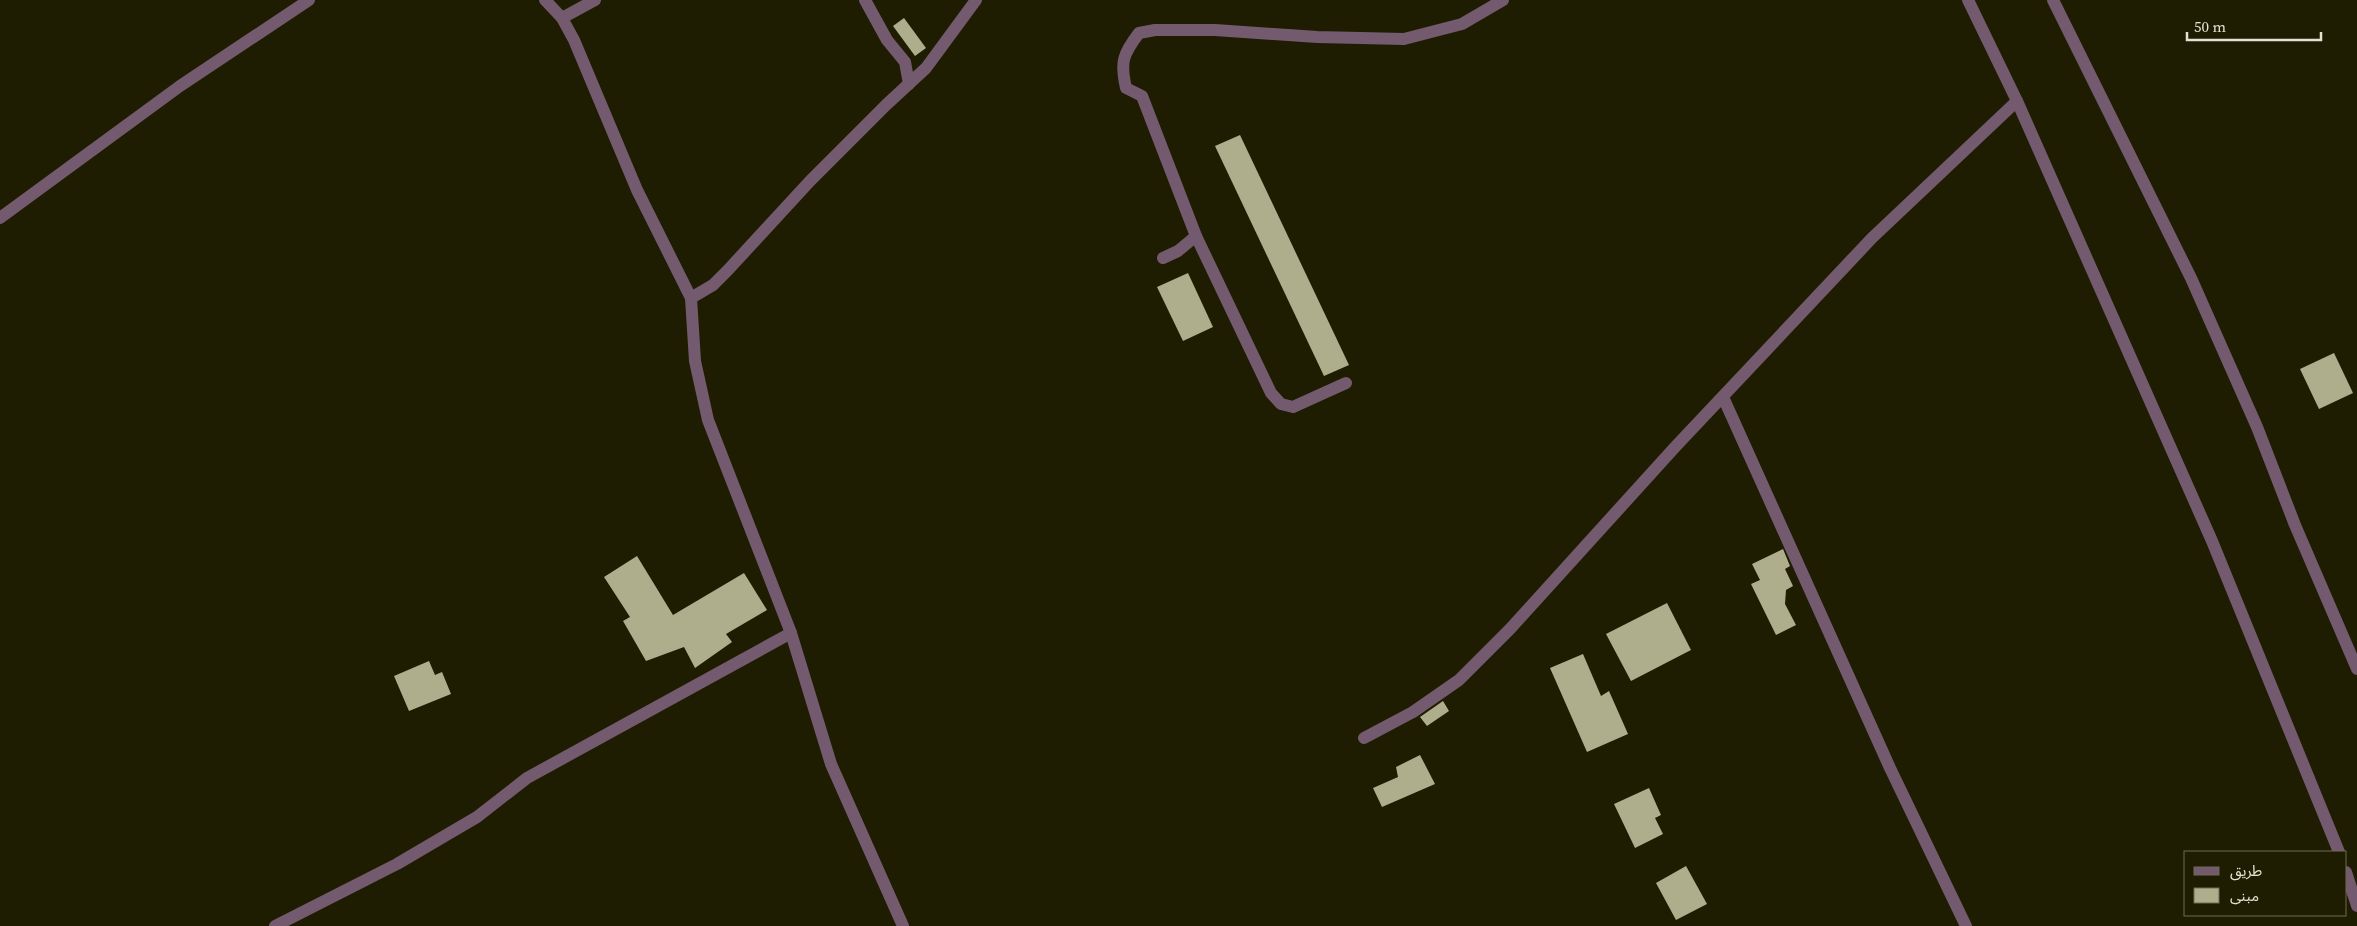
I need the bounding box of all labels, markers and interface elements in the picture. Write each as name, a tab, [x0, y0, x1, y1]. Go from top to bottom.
scale bar	[2187, 10, 2321, 42]
text: 50 m	[2194, 16, 2226, 37]
legend	[2184, 851, 2347, 916]
text: طريق	[2230, 860, 2262, 881]
text: مبنى	[2230, 885, 2259, 906]

